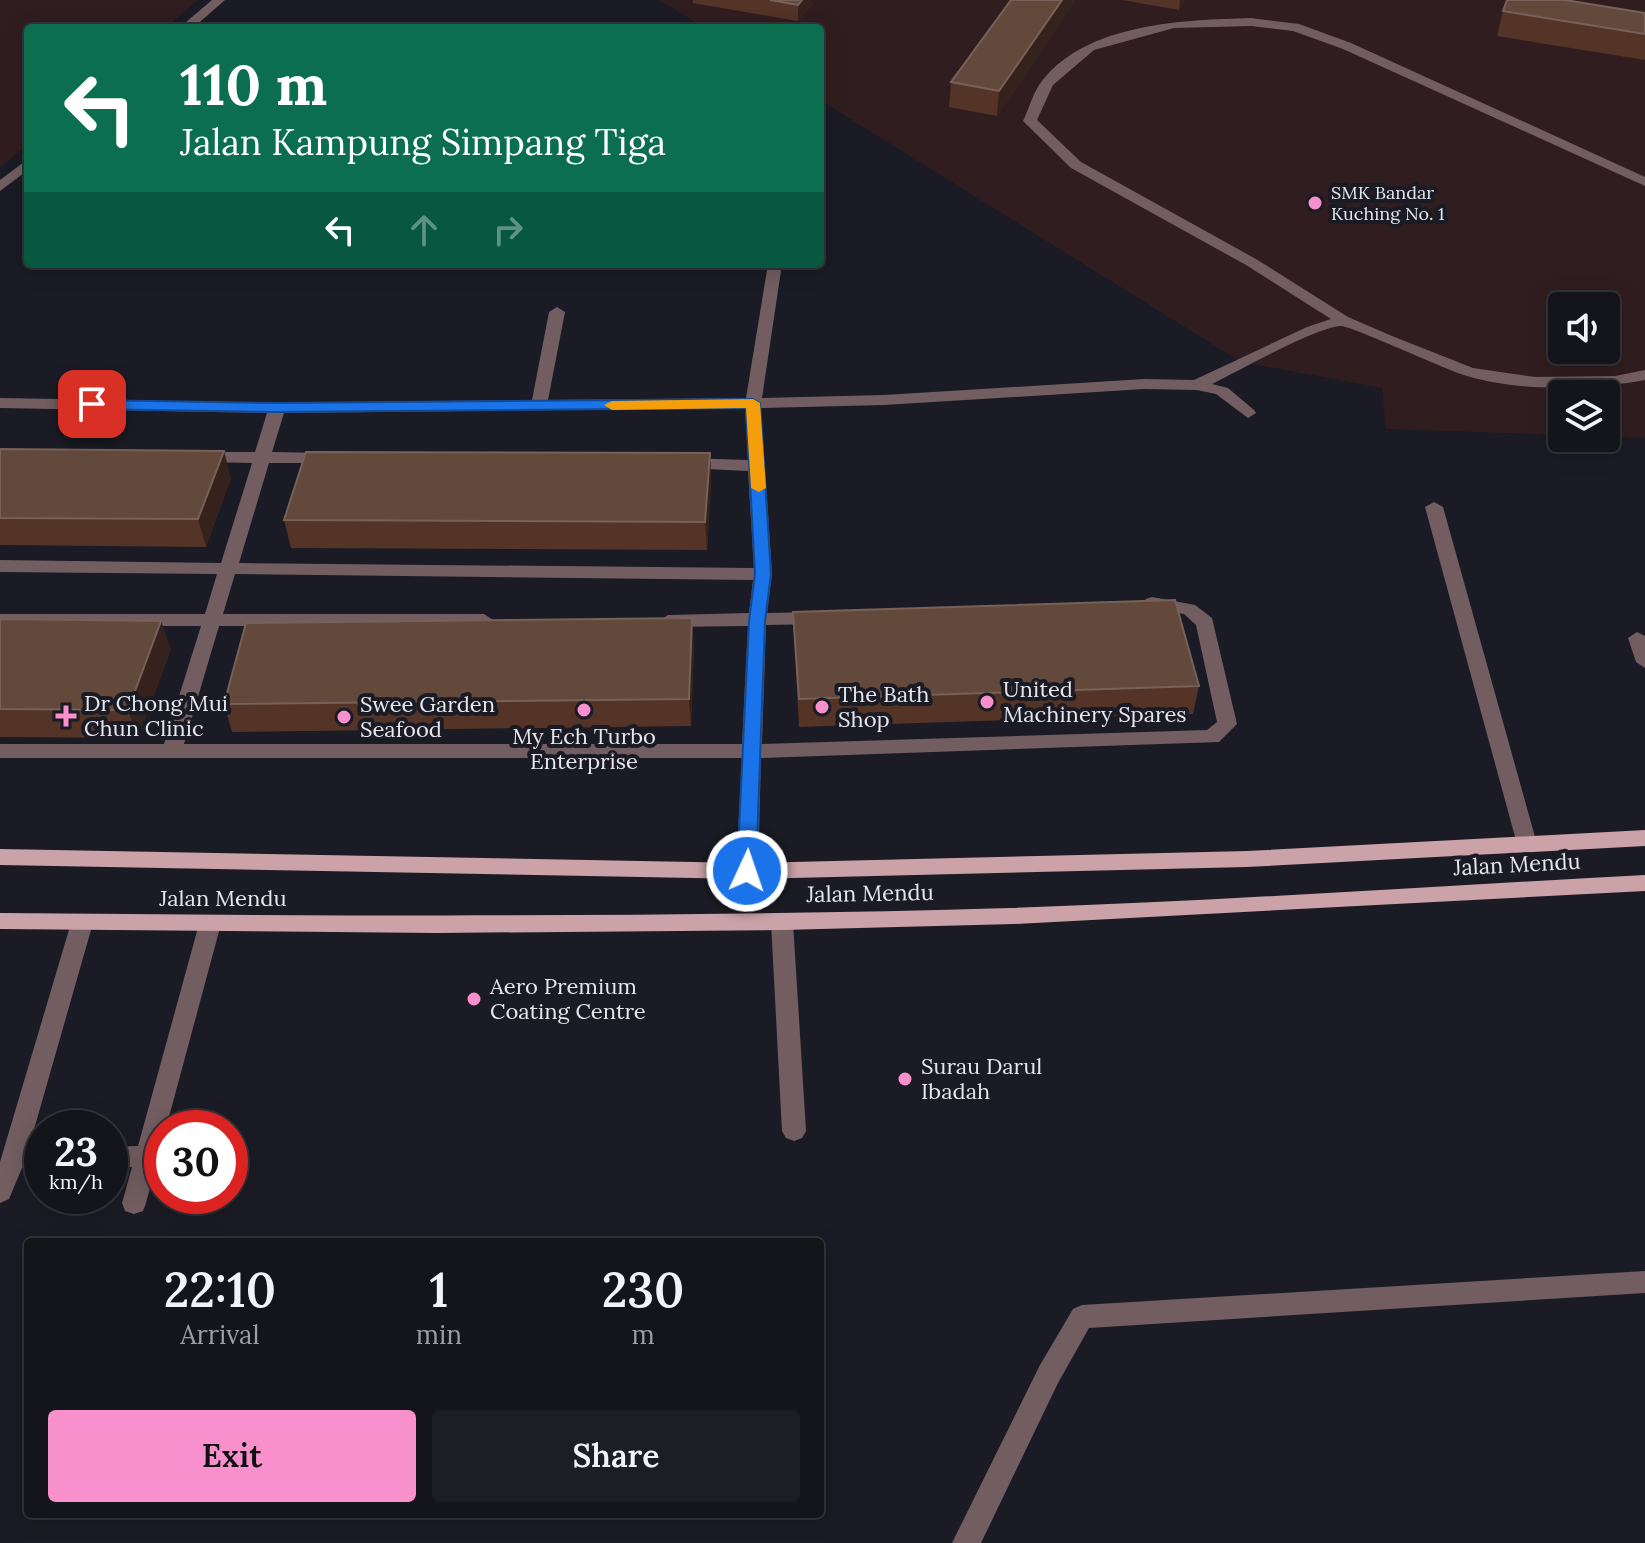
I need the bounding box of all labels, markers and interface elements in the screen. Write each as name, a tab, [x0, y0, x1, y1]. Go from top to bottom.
text: 110 m	[180, 49, 327, 120]
icon: left	[48, 56, 152, 160]
text: Jalan Kampung Simpang Tiga	[180, 119, 666, 165]
place label: SMK Bandar Kuching No. 1	[1331, 181, 1445, 225]
marker: SMK Bandar Kuching No. 1	[1306, 194, 1324, 212]
icon: left	[318, 208, 362, 252]
icon: ahead	[402, 208, 446, 252]
icon: right	[486, 208, 530, 252]
map controls	[1548, 292, 1620, 452]
button: sound	[1548, 292, 1620, 364]
pin	[58, 370, 126, 438]
button: layers	[1548, 380, 1620, 452]
icon: arrive	[70, 382, 114, 426]
place label: United Machinery Spares	[1003, 675, 1187, 728]
place label: The Bath Shop	[838, 680, 930, 733]
place label: Dr Chong Mui Chun Clinic	[84, 689, 228, 742]
place label: Swee Garden Seafood	[360, 690, 495, 743]
marker: United Machinery Spares	[978, 693, 996, 711]
marker: The Bath Shop	[813, 698, 831, 716]
marker: My Ech Turbo Enterprise	[575, 701, 593, 719]
marker: Dr Chong Mui Chun Clinic	[55, 705, 77, 727]
marker: Swee Garden Seafood	[335, 708, 353, 726]
place label: My Ech Turbo Enterprise	[512, 722, 656, 775]
position arrow	[705, 829, 789, 913]
street label: Jalan Mendu	[1452, 847, 1581, 881]
street label: Jalan Mendu	[805, 878, 934, 908]
street label: Jalan Mendu	[158, 884, 287, 912]
place label: Aero Premium Coating Centre	[489, 972, 646, 1025]
marker: Aero Premium Coating Centre	[465, 990, 483, 1008]
place label: Surau Darul Ibadah	[921, 1052, 1042, 1105]
marker: Surau Darul Ibadah	[896, 1070, 914, 1088]
speed limit sign: 30	[144, 1110, 248, 1214]
text: 23	[54, 1126, 98, 1177]
text: km/h	[49, 1169, 103, 1194]
text: 22:10	[164, 1259, 276, 1320]
text: 1	[430, 1259, 448, 1320]
text: 230	[602, 1259, 684, 1320]
text: Arrival	[180, 1318, 260, 1351]
text: min	[416, 1318, 462, 1351]
text: m	[631, 1318, 655, 1351]
button: Exit	[48, 1410, 416, 1502]
button: Share	[432, 1410, 800, 1502]

